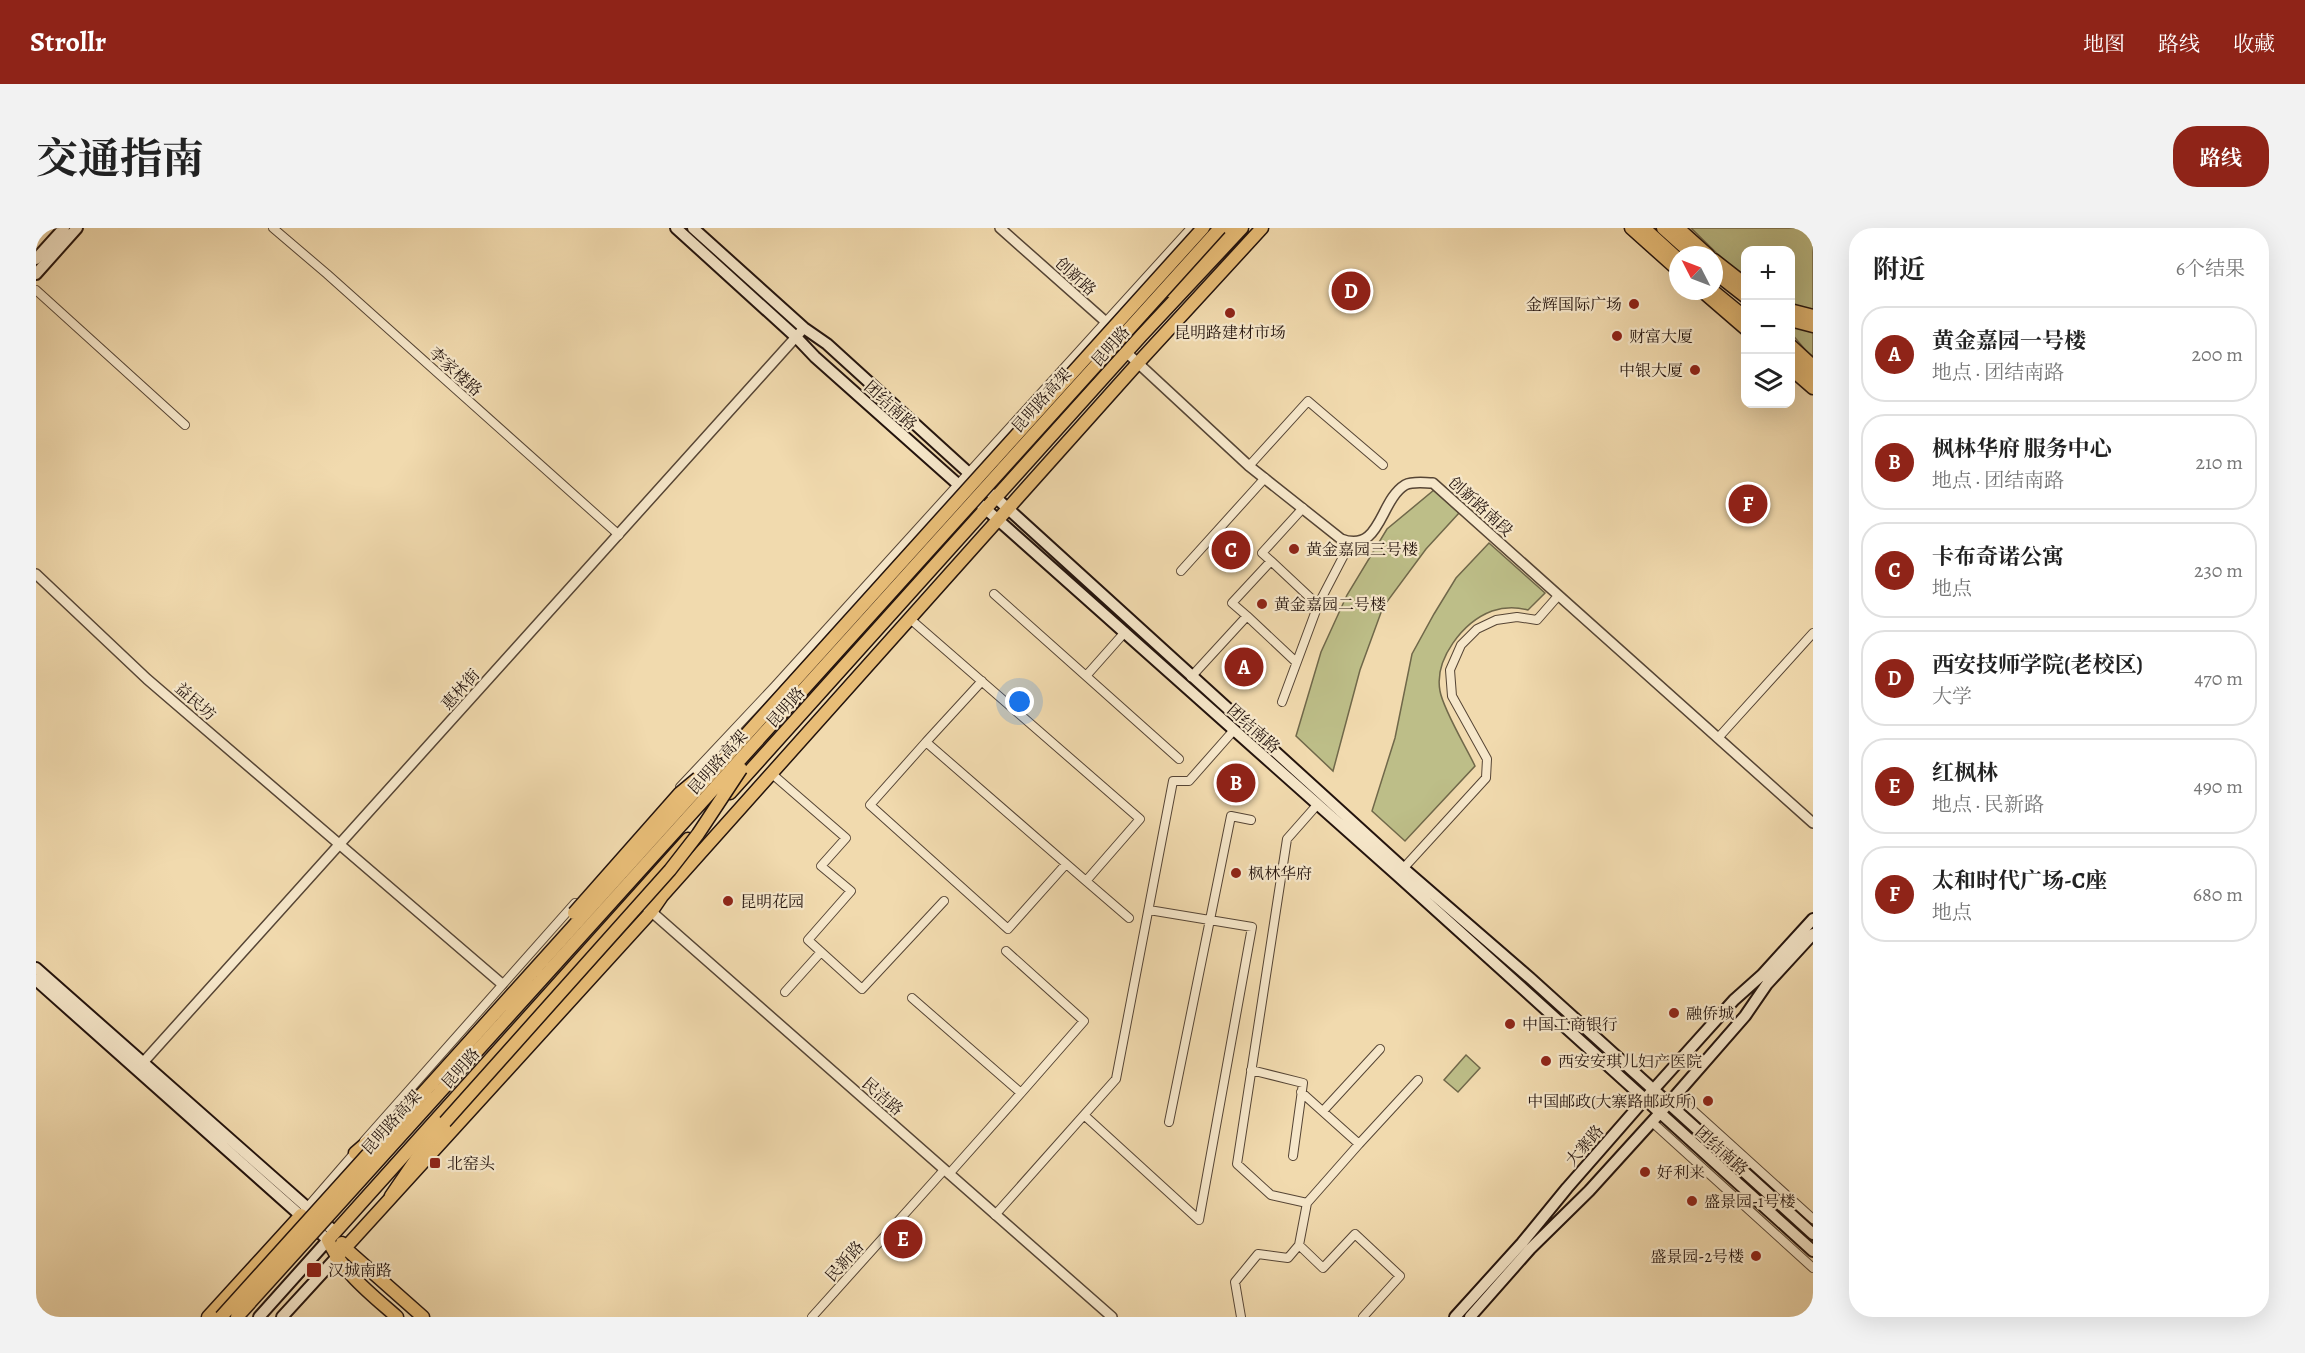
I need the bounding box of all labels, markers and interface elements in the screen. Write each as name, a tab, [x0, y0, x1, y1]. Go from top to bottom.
text: Strollr	[30, 23, 106, 61]
text: 地图	[2083, 30, 2125, 58]
text: 路线	[2158, 30, 2200, 58]
text: 收藏	[2233, 30, 2275, 58]
button: 路线	[2173, 126, 2269, 187]
text: 交通指南	[36, 130, 204, 187]
north arrow	[1669, 246, 1723, 300]
map controls	[1741, 246, 1795, 408]
button: +	[1741, 246, 1795, 300]
text: 附近	[1873, 252, 1925, 287]
street label: 创新路	[1050, 253, 1101, 301]
text: 6个结果	[2176, 255, 2245, 282]
pin: D	[1332, 268, 1370, 314]
place label: 金辉国际广场	[1526, 294, 1622, 316]
marker: 金辉国际广场	[1627, 297, 1641, 311]
button: −	[1741, 300, 1795, 354]
marker: 昆明路建材市场	[1223, 306, 1237, 320]
street label: 昆明路	[1087, 321, 1135, 372]
place label: 昆明路建材市场	[1174, 322, 1286, 344]
place label: 财富大厦	[1629, 326, 1693, 348]
text: 黄金嘉园一号楼	[1932, 326, 2086, 356]
marker: 财富大厦	[1610, 329, 1624, 343]
text: A	[1888, 341, 1901, 368]
text: 200 m	[2192, 341, 2243, 368]
street label: 李家楼路	[424, 342, 486, 401]
button: layers	[1741, 354, 1795, 408]
text: 地点 · 团结南路	[1932, 359, 2064, 386]
place label: 中银大厦	[1619, 360, 1683, 382]
marker: 中银大厦	[1688, 363, 1702, 377]
street label: 昆明路高架	[1007, 364, 1077, 438]
street label: 团结南路	[859, 376, 921, 435]
text: 枫林华府 服务中心	[1932, 434, 2112, 464]
text: B	[1888, 449, 1901, 476]
text: 210 m	[2195, 449, 2243, 476]
text: 地点 · 团结南路	[1932, 467, 2064, 494]
street label: 创新路南段	[1443, 472, 1517, 542]
pin: F	[1728, 482, 1768, 526]
pin: C	[1212, 528, 1250, 572]
place label: 黄金嘉园三号楼	[1306, 539, 1418, 561]
marker: 黄金嘉园三号楼	[1287, 542, 1301, 556]
text: 卡布奇诺公寓	[1932, 542, 2064, 572]
text: C	[1888, 557, 1901, 584]
text: 230 m	[2194, 557, 2243, 584]
text: 地点	[1932, 575, 1972, 602]
place label: 黄金嘉园二号楼	[1274, 594, 1386, 616]
marker: 黄金嘉园二号楼	[1255, 597, 1269, 611]
pin: A	[1224, 644, 1264, 690]
text: 西安技师学院(老校区)	[1932, 650, 2143, 680]
street label: 惠林街	[437, 664, 485, 715]
text: D	[1888, 665, 1901, 692]
text: 470 m	[2194, 665, 2243, 692]
street label: 益民坊	[170, 678, 221, 726]
street label: 昆明路	[762, 682, 810, 733]
text: 大学	[1932, 683, 1972, 710]
your location	[1005, 687, 1034, 716]
street label: 团结南路	[1222, 699, 1284, 758]
street label: 昆明路高架	[683, 726, 753, 800]
text: 红枫林	[1932, 758, 1998, 788]
pin: B	[1216, 760, 1256, 806]
text: E	[1889, 773, 1900, 800]
text: 490 m	[2194, 773, 2243, 800]
text: 地点 · 民新路	[1932, 791, 2044, 818]
place label: 枫林华府	[1248, 863, 1312, 885]
marker: 枫林华府	[1229, 866, 1243, 880]
text: 太和时代广场-C座	[1932, 866, 2107, 896]
text: F	[1889, 881, 1900, 908]
text: 680 m	[2193, 881, 2243, 908]
place label: 昆明花园	[740, 891, 804, 913]
marker: 昆明花园	[721, 894, 735, 908]
text: 地点	[1932, 899, 1972, 926]
place label: 融侨城	[1686, 1003, 1734, 1025]
marker: 融侨城	[1667, 1006, 1681, 1020]
place label: 中国工商银行	[1522, 1014, 1618, 1036]
marker: 中国工商银行	[1503, 1017, 1517, 1031]
street label: 昆明路	[437, 1043, 485, 1094]
place label: 西安安琪儿妇产医院	[1558, 1051, 1702, 1073]
marker: 西安安琪儿妇产医院	[1539, 1054, 1553, 1068]
street label: 民洁路	[857, 1073, 908, 1121]
street label: 昆明路高架	[357, 1086, 427, 1160]
place label: 中国邮政(大寨路邮政所)	[1527, 1091, 1696, 1113]
marker: 中国邮政(大寨路邮政所)	[1701, 1094, 1715, 1108]
street label: 大寨路	[1561, 1120, 1609, 1171]
street label: 团结南路	[1690, 1121, 1752, 1180]
place label: 北窑头	[447, 1153, 495, 1175]
marker: 北窑头	[428, 1156, 442, 1170]
place label: 好利来	[1657, 1162, 1705, 1184]
marker: 好利来	[1638, 1165, 1652, 1179]
place label: 盛景园-1号楼	[1704, 1191, 1796, 1213]
marker: 盛景园-1号楼	[1685, 1194, 1699, 1208]
pin: E	[884, 1216, 922, 1262]
street label: 民新路	[821, 1236, 869, 1287]
place label: 盛景园-2号楼	[1650, 1246, 1744, 1268]
marker: 盛景园-2号楼	[1749, 1249, 1763, 1263]
place label: 汉城南路	[328, 1260, 392, 1282]
marker: 汉城南路	[305, 1261, 323, 1279]

